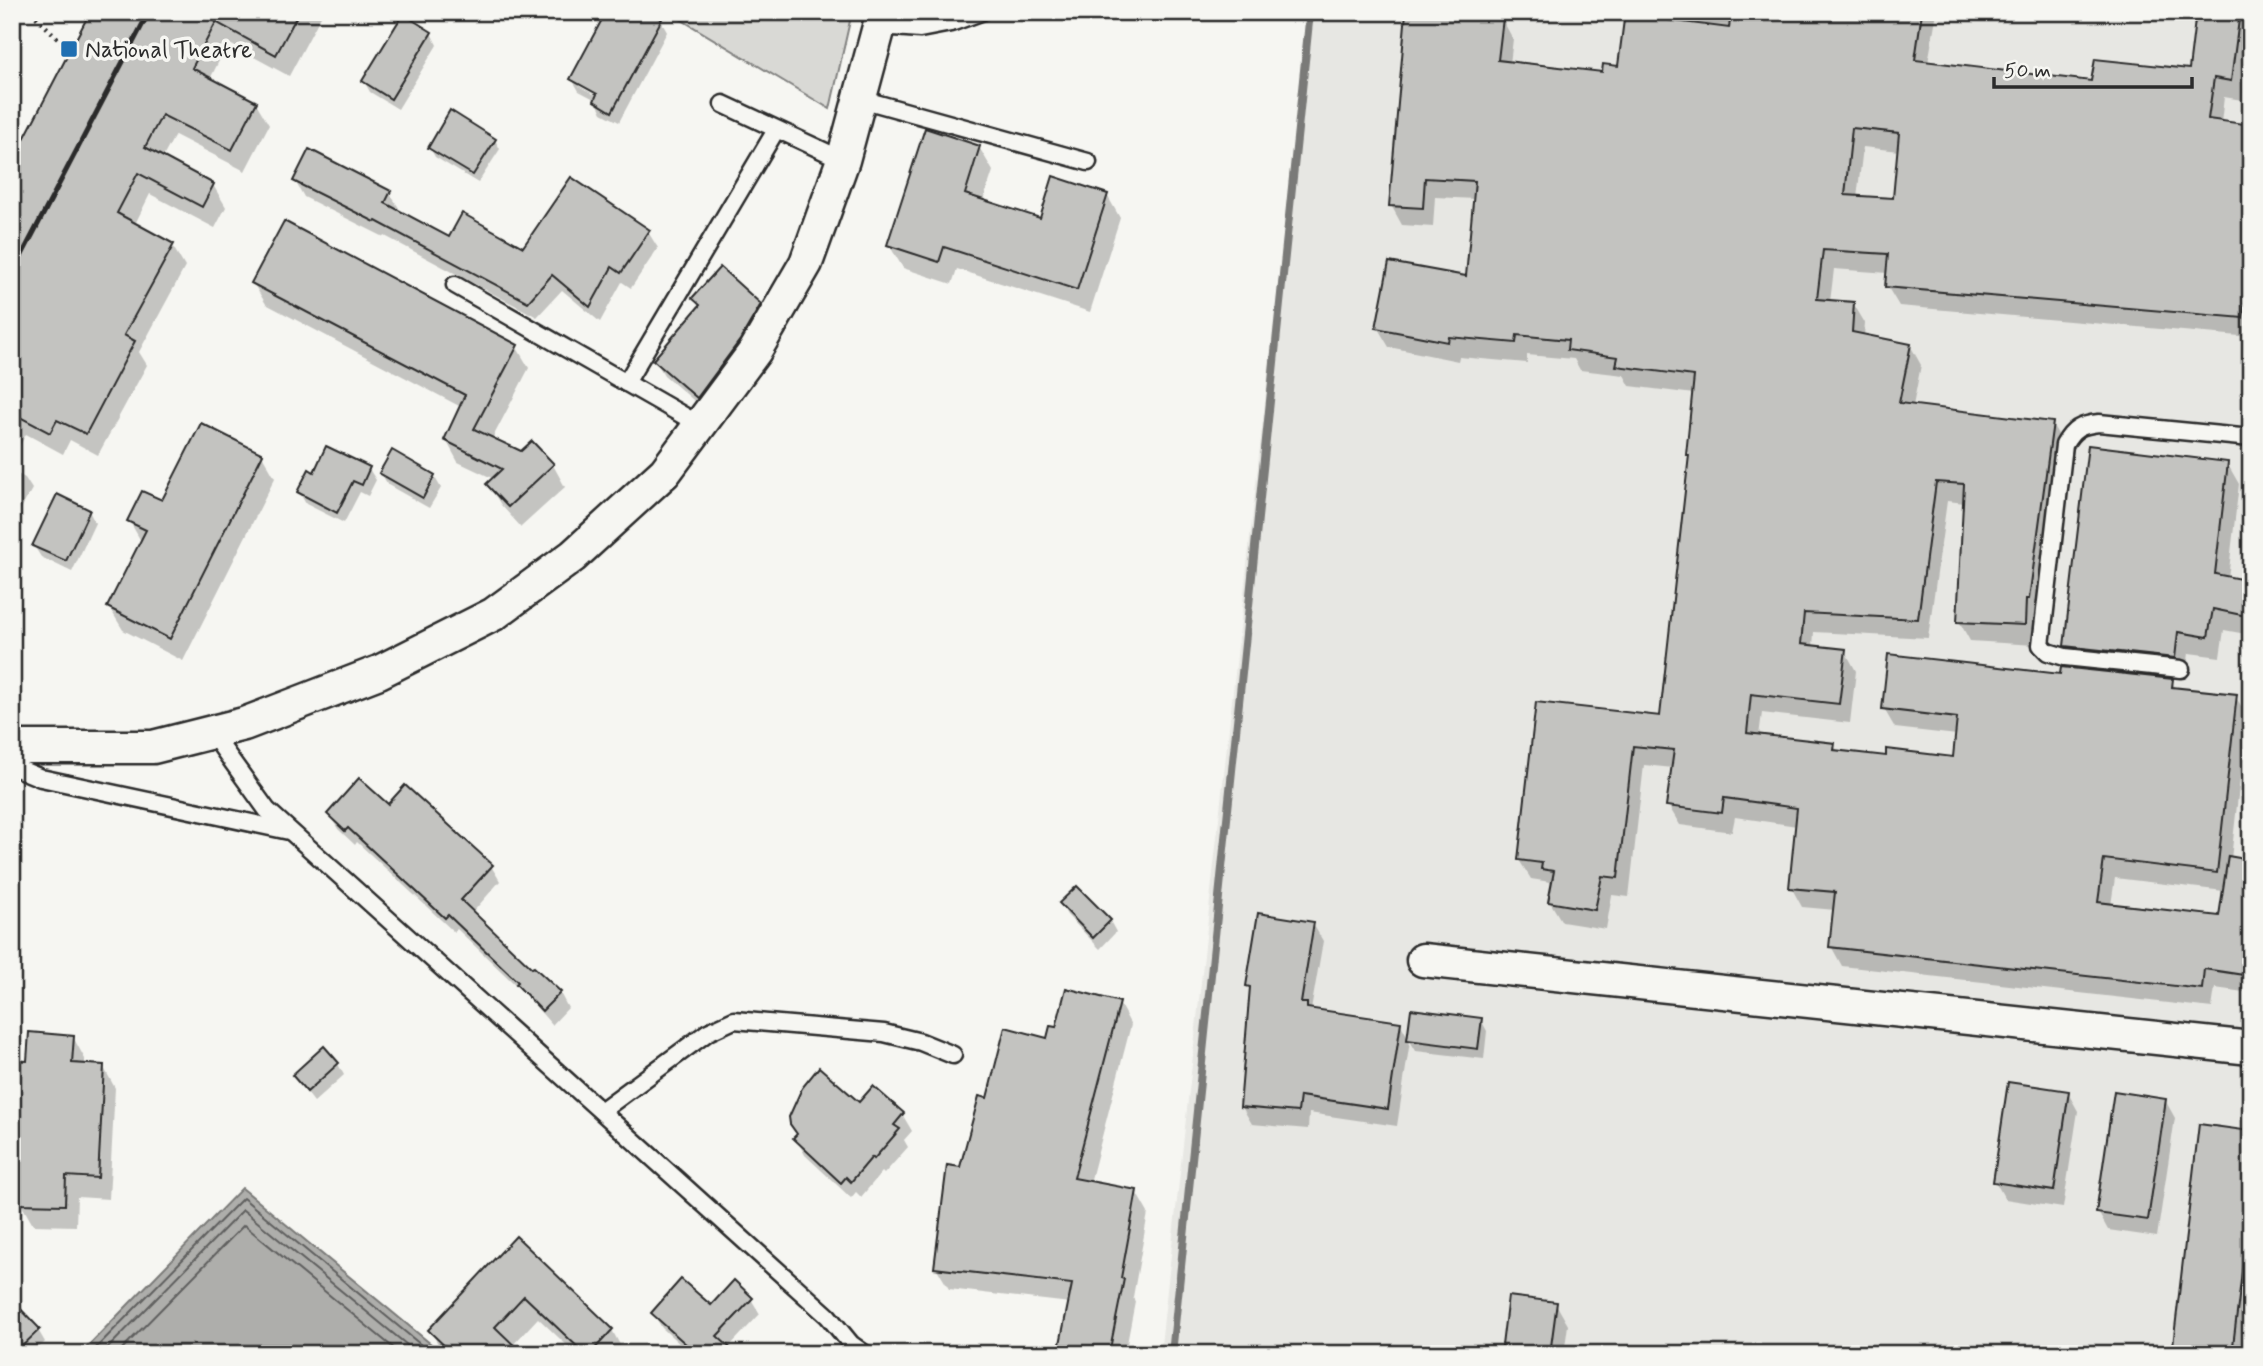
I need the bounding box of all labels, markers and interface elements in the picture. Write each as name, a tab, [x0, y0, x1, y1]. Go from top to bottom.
place label: National Theatre	[85, 35, 252, 66]
marker: National Theatre	[59, 39, 79, 59]
scale bar	[1994, 46, 2191, 90]
text: 50 m	[2004, 57, 2051, 85]

